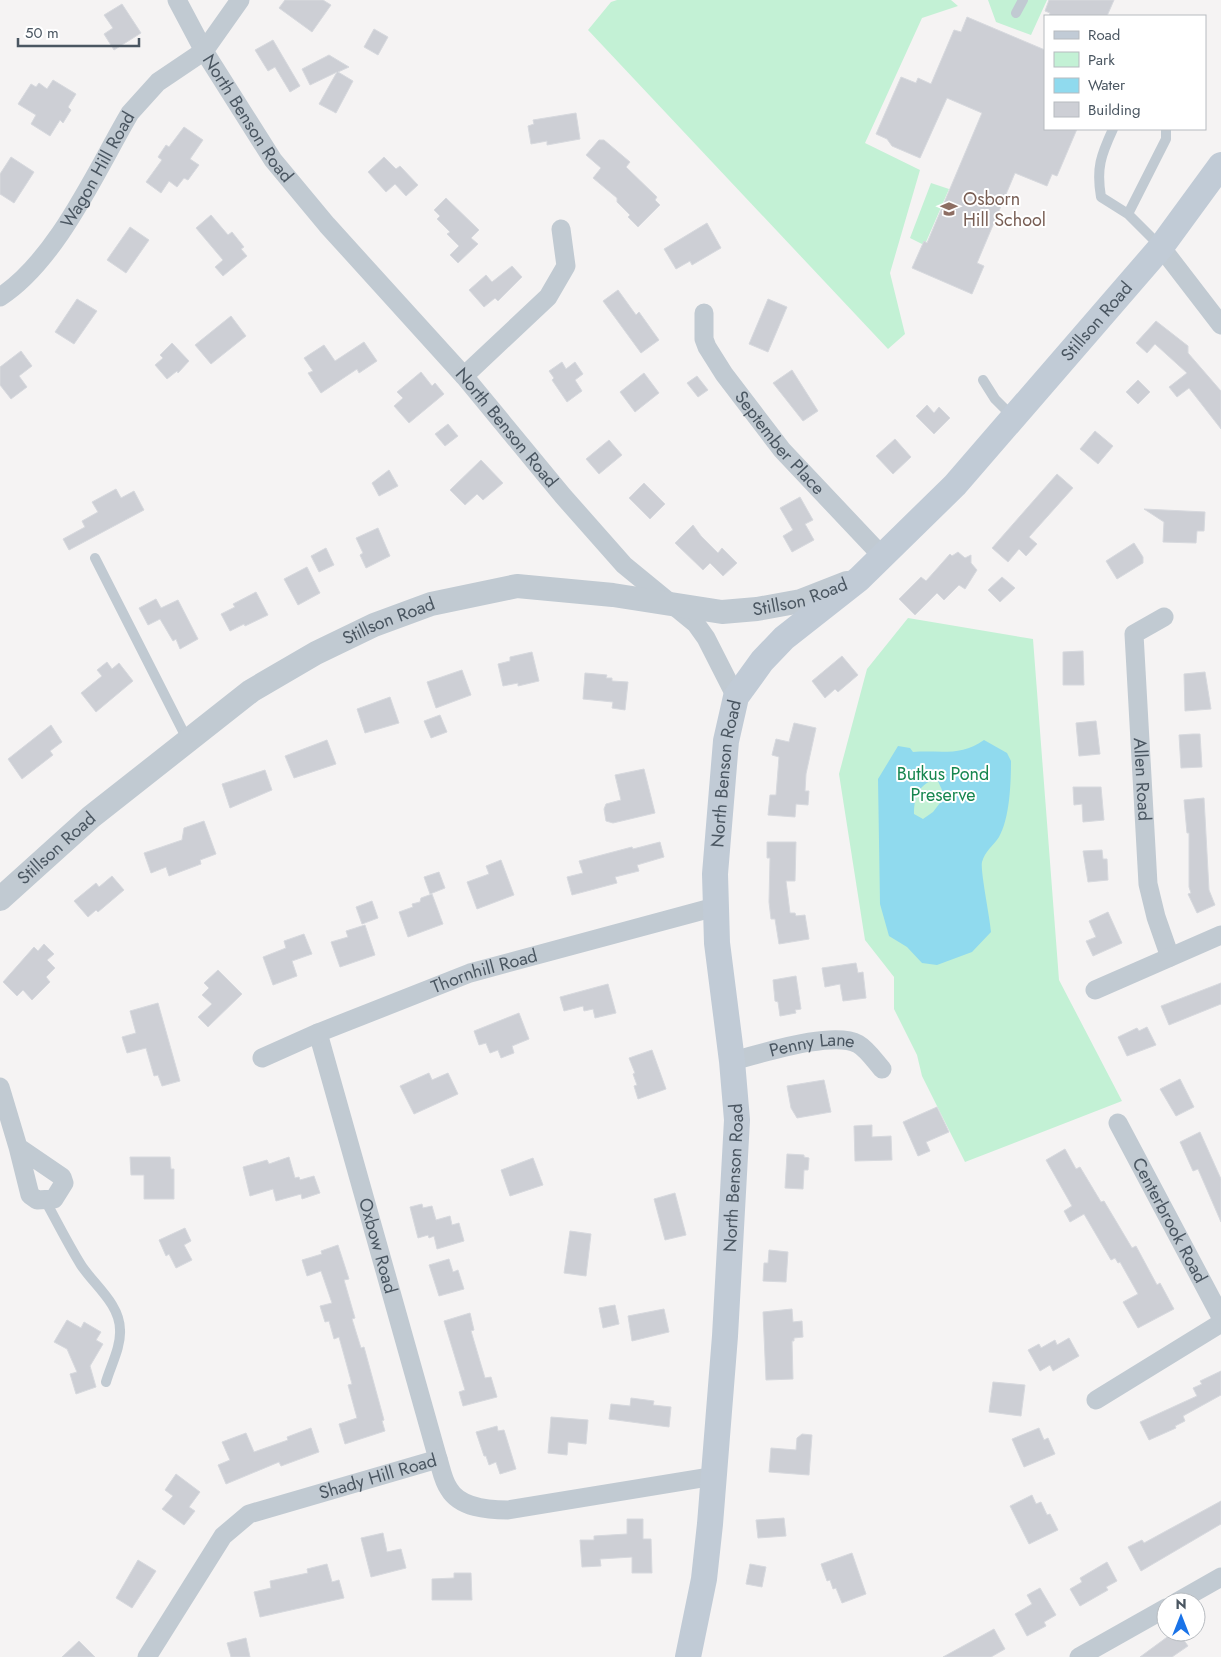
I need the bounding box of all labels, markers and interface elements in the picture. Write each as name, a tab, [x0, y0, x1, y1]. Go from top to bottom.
scale bar	[18, 15, 139, 47]
legend	[1044, 15, 1206, 130]
text: 50 m	[25, 22, 59, 44]
text: Road	[1088, 24, 1120, 46]
street label: North Benson Road	[196, 49, 299, 188]
text: Park	[1088, 49, 1115, 71]
text: Water	[1088, 74, 1126, 96]
text: Building	[1088, 99, 1140, 121]
street label: Wagon Hill Road	[54, 107, 141, 233]
place label: Osborn Hill School	[963, 186, 1046, 233]
school or university icon: Osborn Hill School	[939, 199, 959, 219]
street label: Stillson Road	[1055, 276, 1138, 367]
street label: North Benson Road	[449, 362, 564, 493]
street label: September Place	[728, 385, 831, 501]
street label: Stillson Road	[750, 571, 851, 623]
street label: Stillson Road	[338, 591, 439, 651]
street label: North Benson Road	[704, 697, 748, 849]
street label: Allen Road	[1127, 737, 1157, 822]
park label: Butkus Pond Preserve	[897, 761, 989, 808]
street label: Stillson Road	[11, 806, 102, 891]
street label: Thornhill Road	[427, 942, 540, 1000]
street label: Penny Lane	[766, 1027, 858, 1064]
street label: North Benson Road	[717, 1102, 750, 1253]
street label: Centerbrook Road	[1126, 1153, 1214, 1288]
street label: Oxbow Road	[352, 1195, 404, 1296]
street label: Shady Hill Road	[316, 1447, 440, 1506]
north arrow	[1156, 1592, 1206, 1642]
text: N	[1175, 1594, 1187, 1614]

